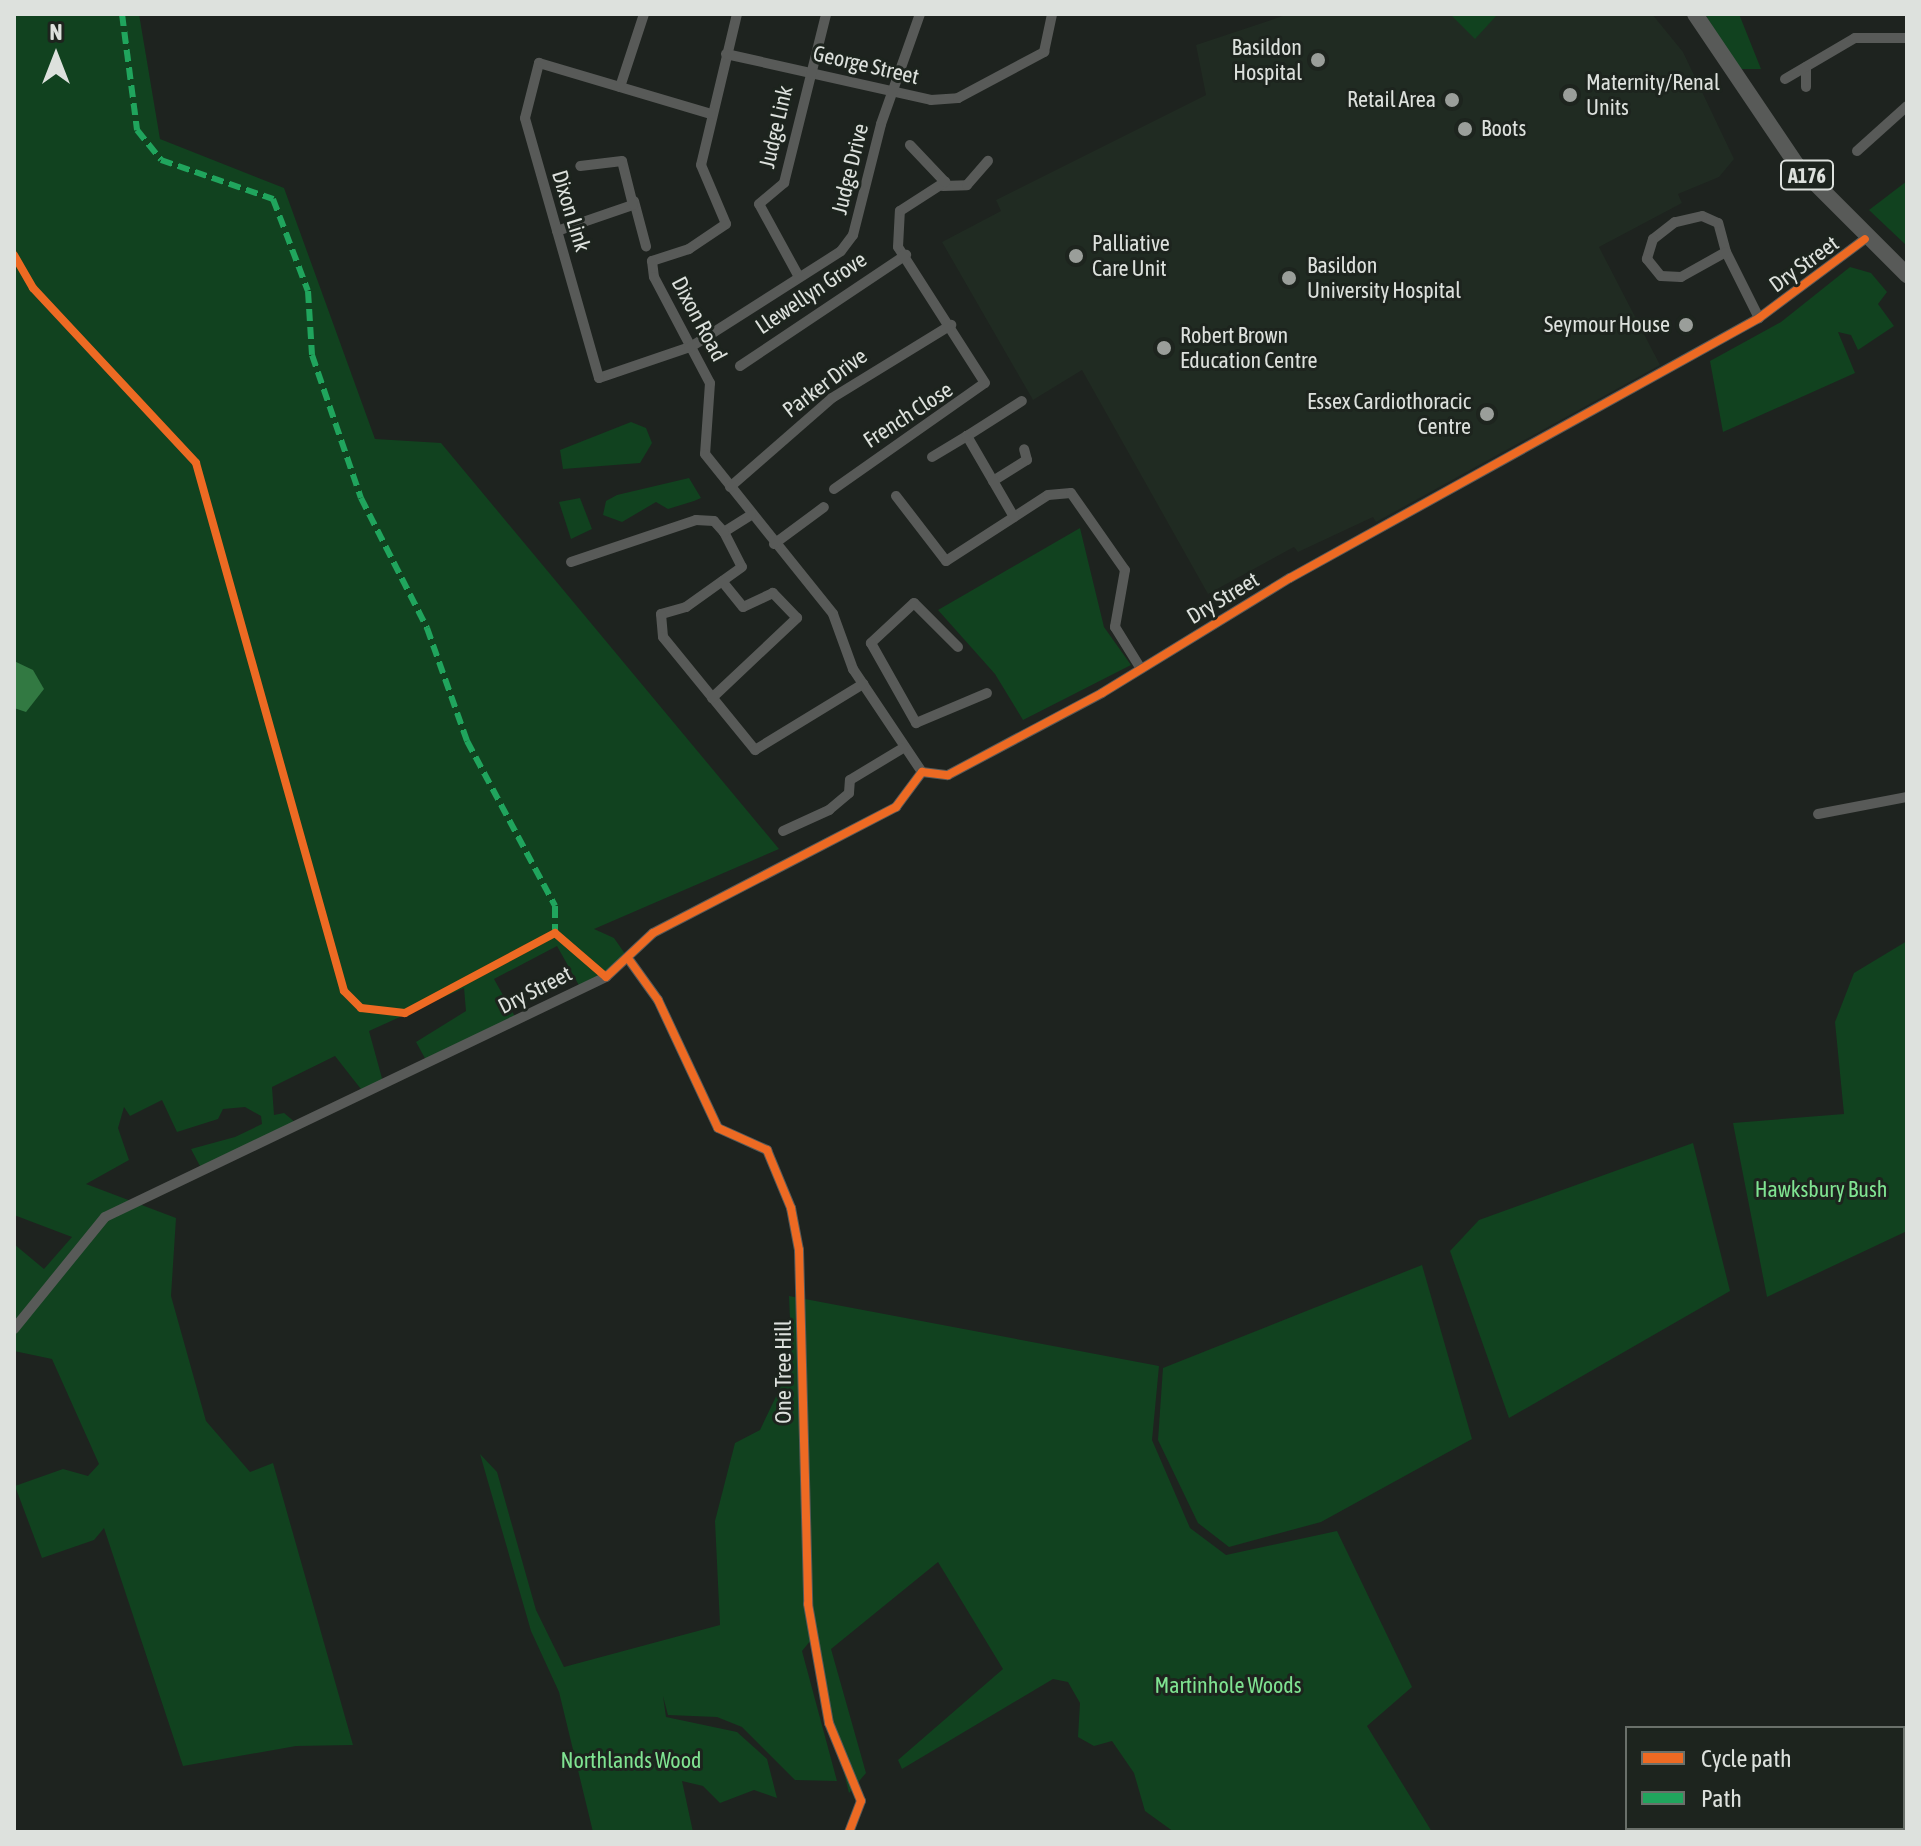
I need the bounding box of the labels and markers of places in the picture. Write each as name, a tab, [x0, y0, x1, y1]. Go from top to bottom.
place label: Basildon Hospital	[1231, 34, 1302, 86]
marker: Basildon Hospital	[1309, 51, 1327, 69]
place label: Maternity/Renal Units	[1586, 69, 1720, 120]
marker: Maternity/Renal Units	[1561, 86, 1579, 104]
place label: Retail Area	[1347, 87, 1436, 113]
marker: Retail Area	[1443, 91, 1461, 109]
place label: Boots	[1481, 116, 1526, 142]
marker: Boots	[1456, 120, 1474, 138]
place label: Palliative Care Unit	[1092, 230, 1170, 282]
marker: Palliative Care Unit	[1067, 247, 1085, 265]
place label: Basildon University Hospital	[1307, 252, 1461, 304]
marker: Basildon University Hospital	[1278, 267, 1300, 289]
place label: Seymour House	[1544, 312, 1670, 338]
marker: Seymour House	[1677, 316, 1695, 334]
place label: Robert Brown Education Centre	[1180, 322, 1318, 374]
marker: Robert Brown Education Centre	[1155, 339, 1173, 357]
place label: Essex Cardiothoracic Centre	[1307, 388, 1471, 440]
marker: Essex Cardiothoracic Centre	[1478, 405, 1496, 423]

